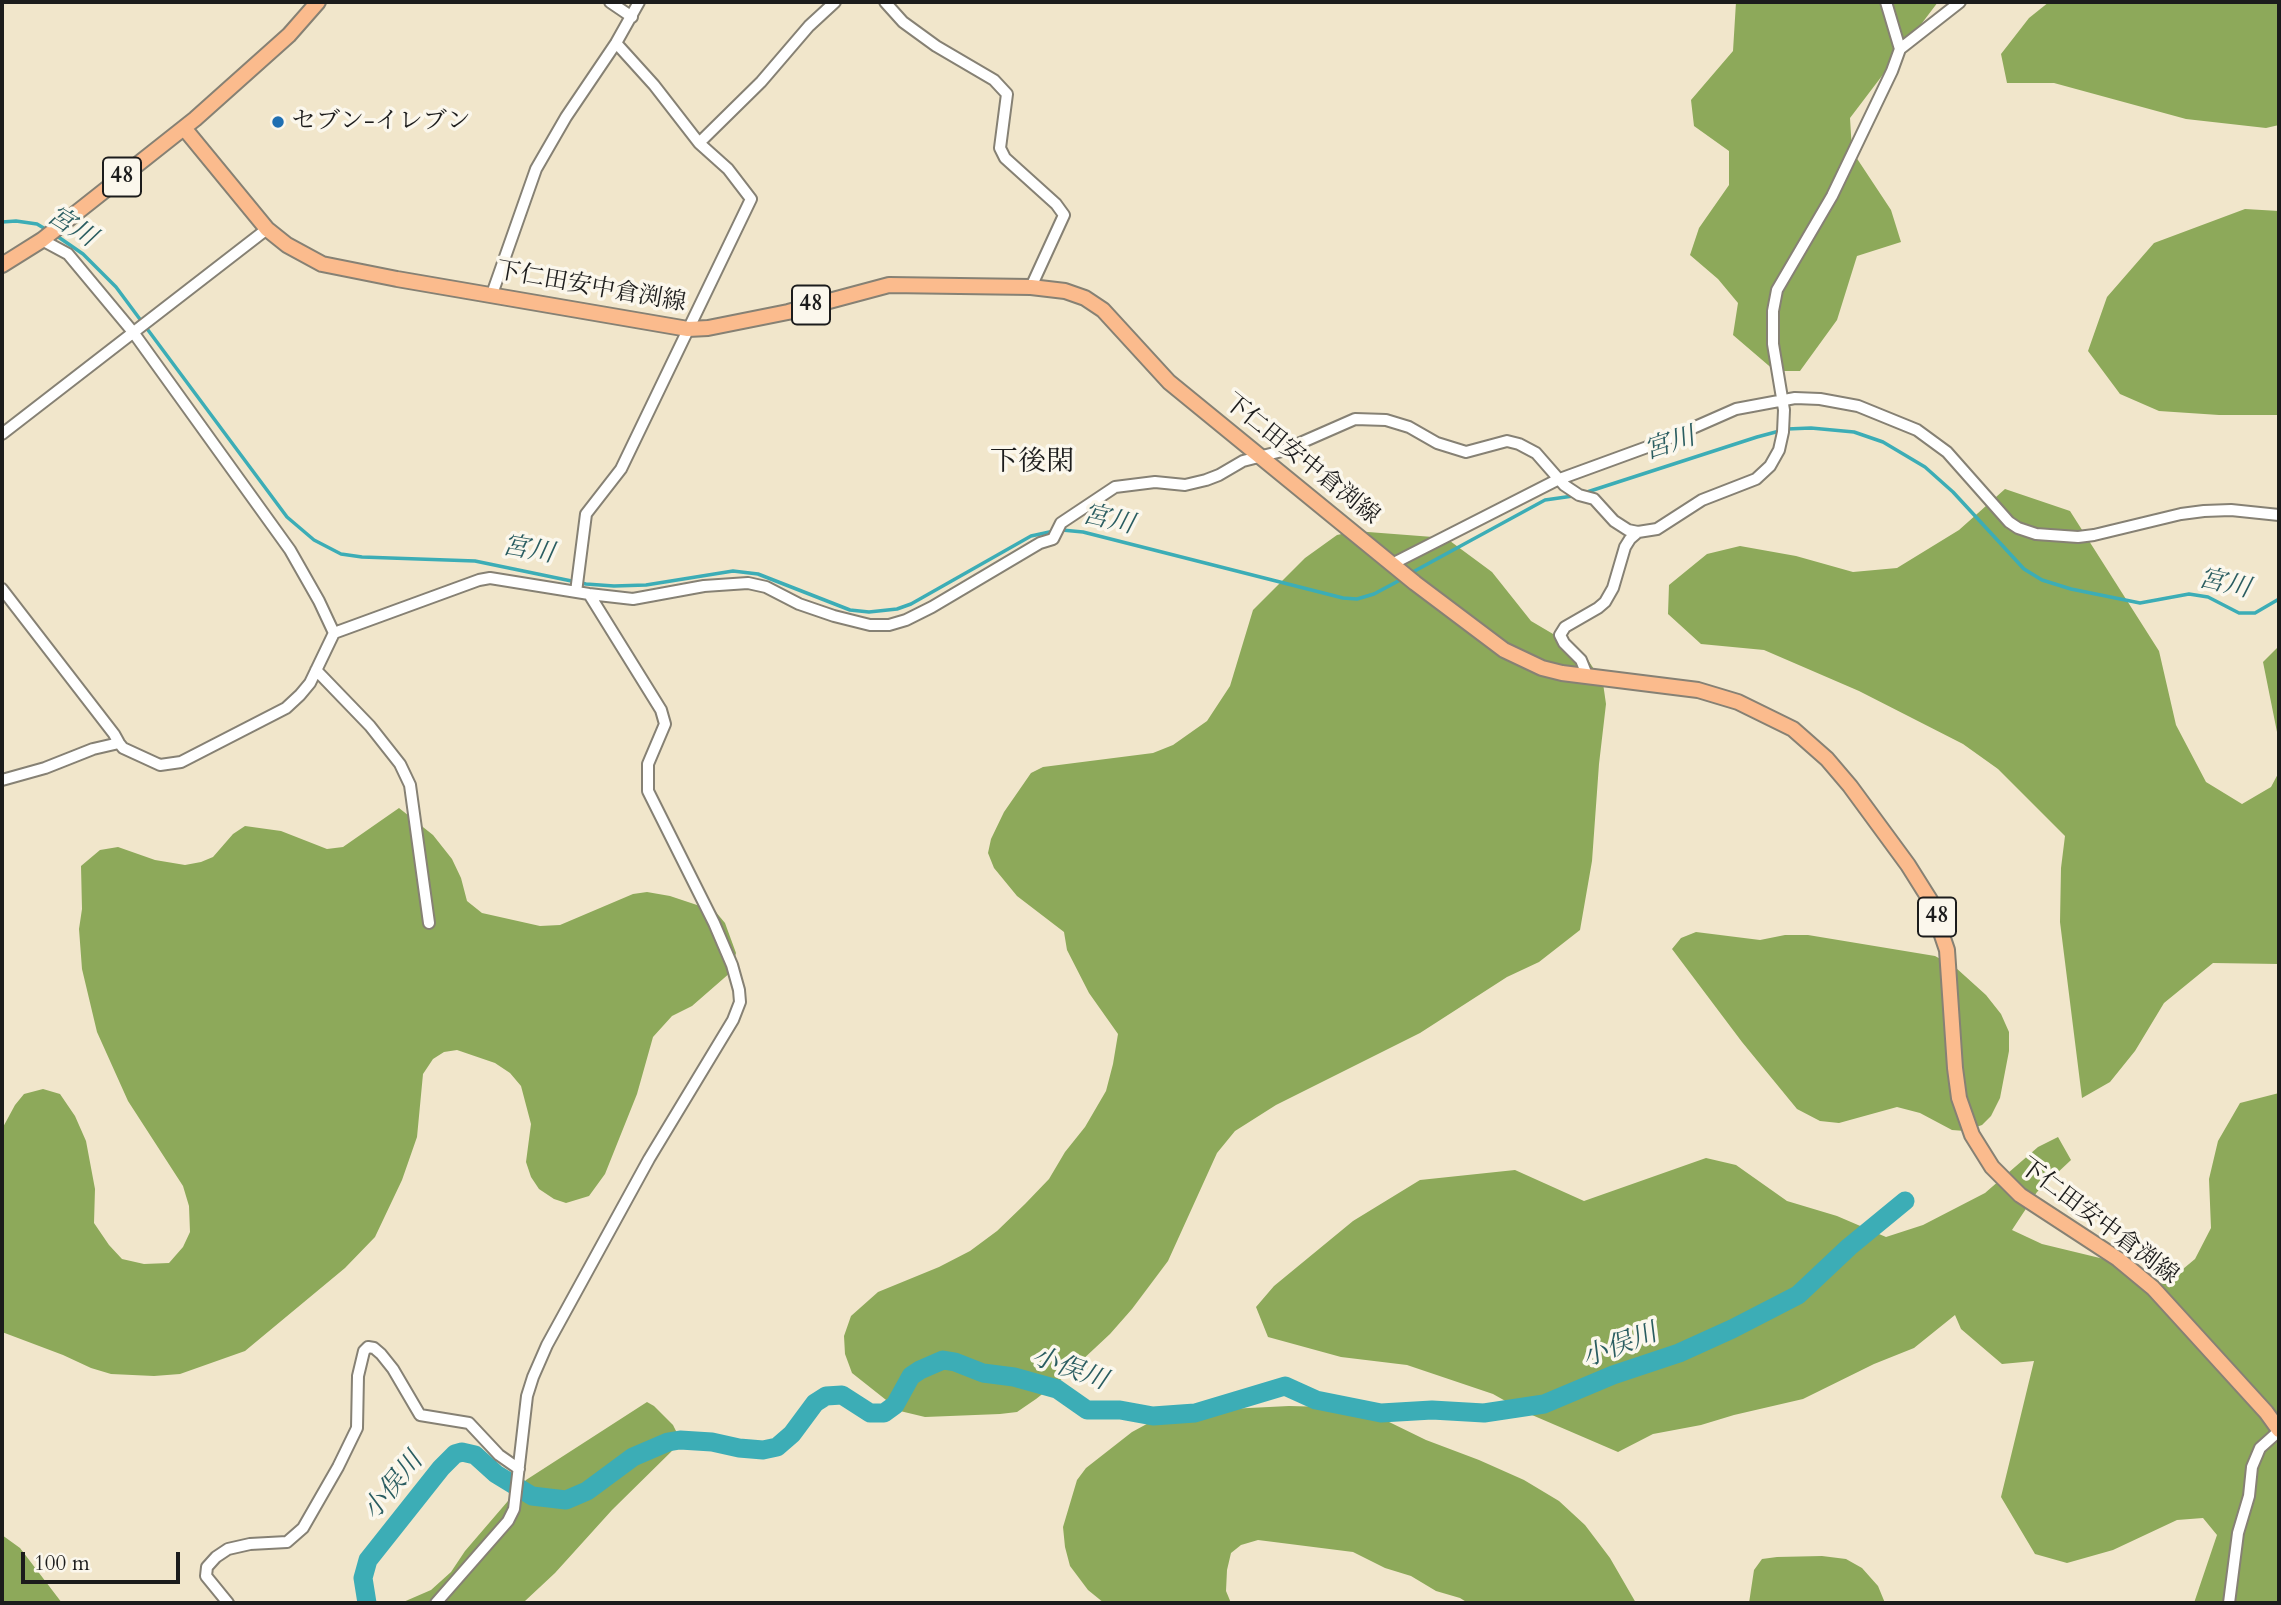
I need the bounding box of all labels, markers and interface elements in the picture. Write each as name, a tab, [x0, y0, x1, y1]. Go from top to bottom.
place label: セブン-イレブン	[292, 108, 471, 136]
marker: セブン-イレブン	[270, 114, 286, 130]
road number: 48	[103, 158, 141, 196]
water label: 宮川	[41, 201, 101, 255]
street label: 下仁田安中倉渕線	[494, 257, 688, 319]
road number: 48	[792, 286, 830, 324]
street label: 下仁田安中倉渕線	[1217, 388, 1385, 532]
water label: 宮川	[1640, 422, 1700, 468]
district label: 下後閑	[990, 447, 1074, 481]
water label: 宮川	[1079, 500, 1137, 542]
water label: 宮川	[500, 531, 556, 571]
water label: 宮川	[2195, 564, 2253, 606]
road number: 48	[1918, 898, 1956, 936]
street label: 下仁田安中倉渕線	[2013, 1153, 2183, 1291]
water label: 小俣川	[1578, 1318, 1662, 1376]
water label: 小俣川	[1027, 1342, 1111, 1398]
water label: 小俣川	[357, 1447, 431, 1527]
scale bar	[24, 1538, 184, 1582]
text: 100 m	[34, 1549, 90, 1578]

